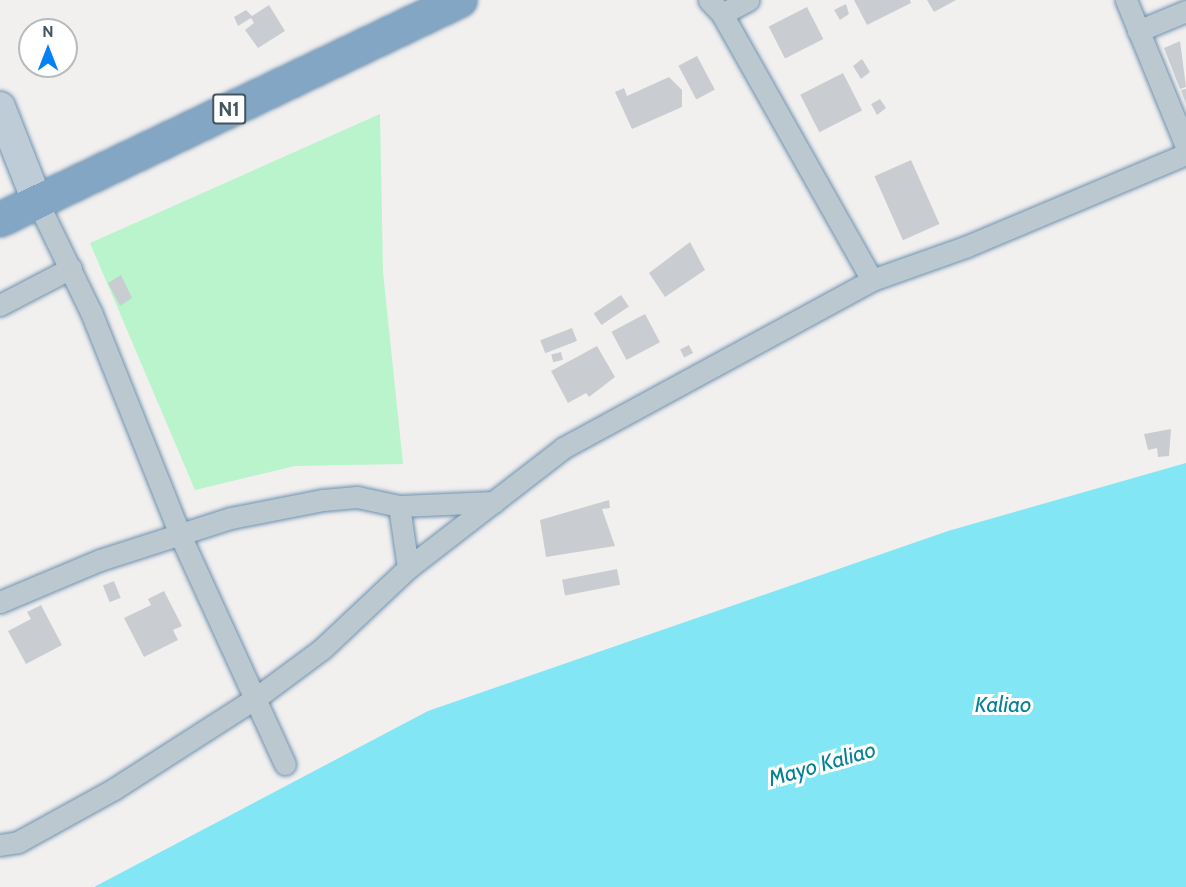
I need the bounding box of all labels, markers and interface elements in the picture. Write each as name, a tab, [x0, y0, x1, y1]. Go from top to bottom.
north arrow	[18, 18, 78, 78]
text: N	[42, 22, 54, 41]
road number: N1	[211, 92, 247, 126]
water label: Kaliao	[975, 692, 1031, 718]
water label: Mayo Kaliao	[765, 736, 879, 792]

